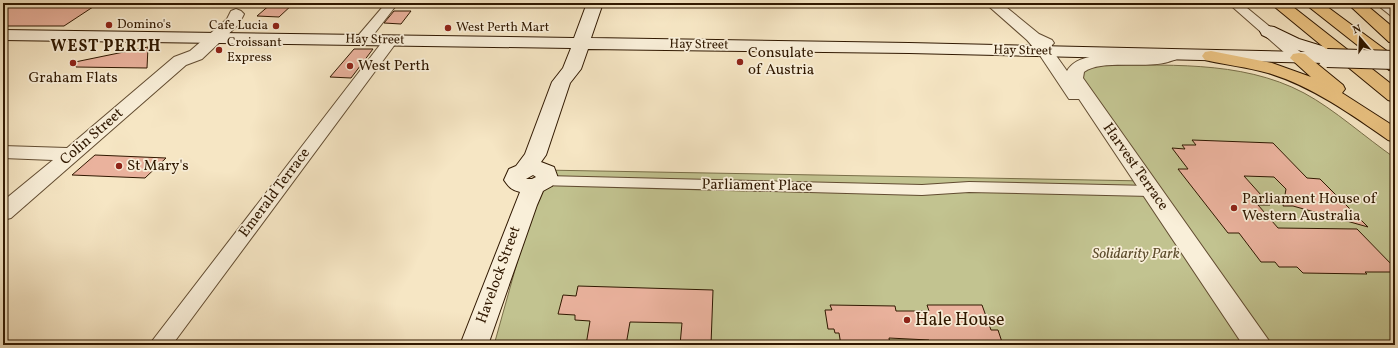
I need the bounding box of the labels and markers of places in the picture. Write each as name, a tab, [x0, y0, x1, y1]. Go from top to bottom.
place label: Domino's	[117, 16, 171, 34]
place label: Cafe Lucia	[209, 17, 268, 35]
place label: West Perth Mart	[456, 19, 550, 37]
marker: Domino's	[104, 20, 114, 30]
marker: Cafe Lucia	[271, 21, 281, 31]
marker: West Perth Mart	[443, 23, 453, 33]
place label: Croissant Express	[227, 34, 282, 67]
place label: Consulate of Austria	[748, 43, 814, 81]
marker: Croissant Express	[214, 45, 224, 55]
place label: West Perth	[358, 56, 430, 77]
marker: Consulate of Austria	[735, 57, 745, 67]
marker: Graham Flats	[68, 58, 78, 68]
marker: West Perth	[345, 61, 355, 71]
place label: Graham Flats	[28, 68, 118, 89]
place label: St Mary's	[127, 156, 189, 177]
marker: St Mary's	[114, 161, 124, 171]
place label: Parliament House of Western Australia	[1242, 189, 1378, 227]
marker: Parliament House of Western Australia	[1229, 203, 1239, 213]
place label: Hale House	[915, 308, 1005, 333]
marker: Hale House	[902, 315, 912, 325]

